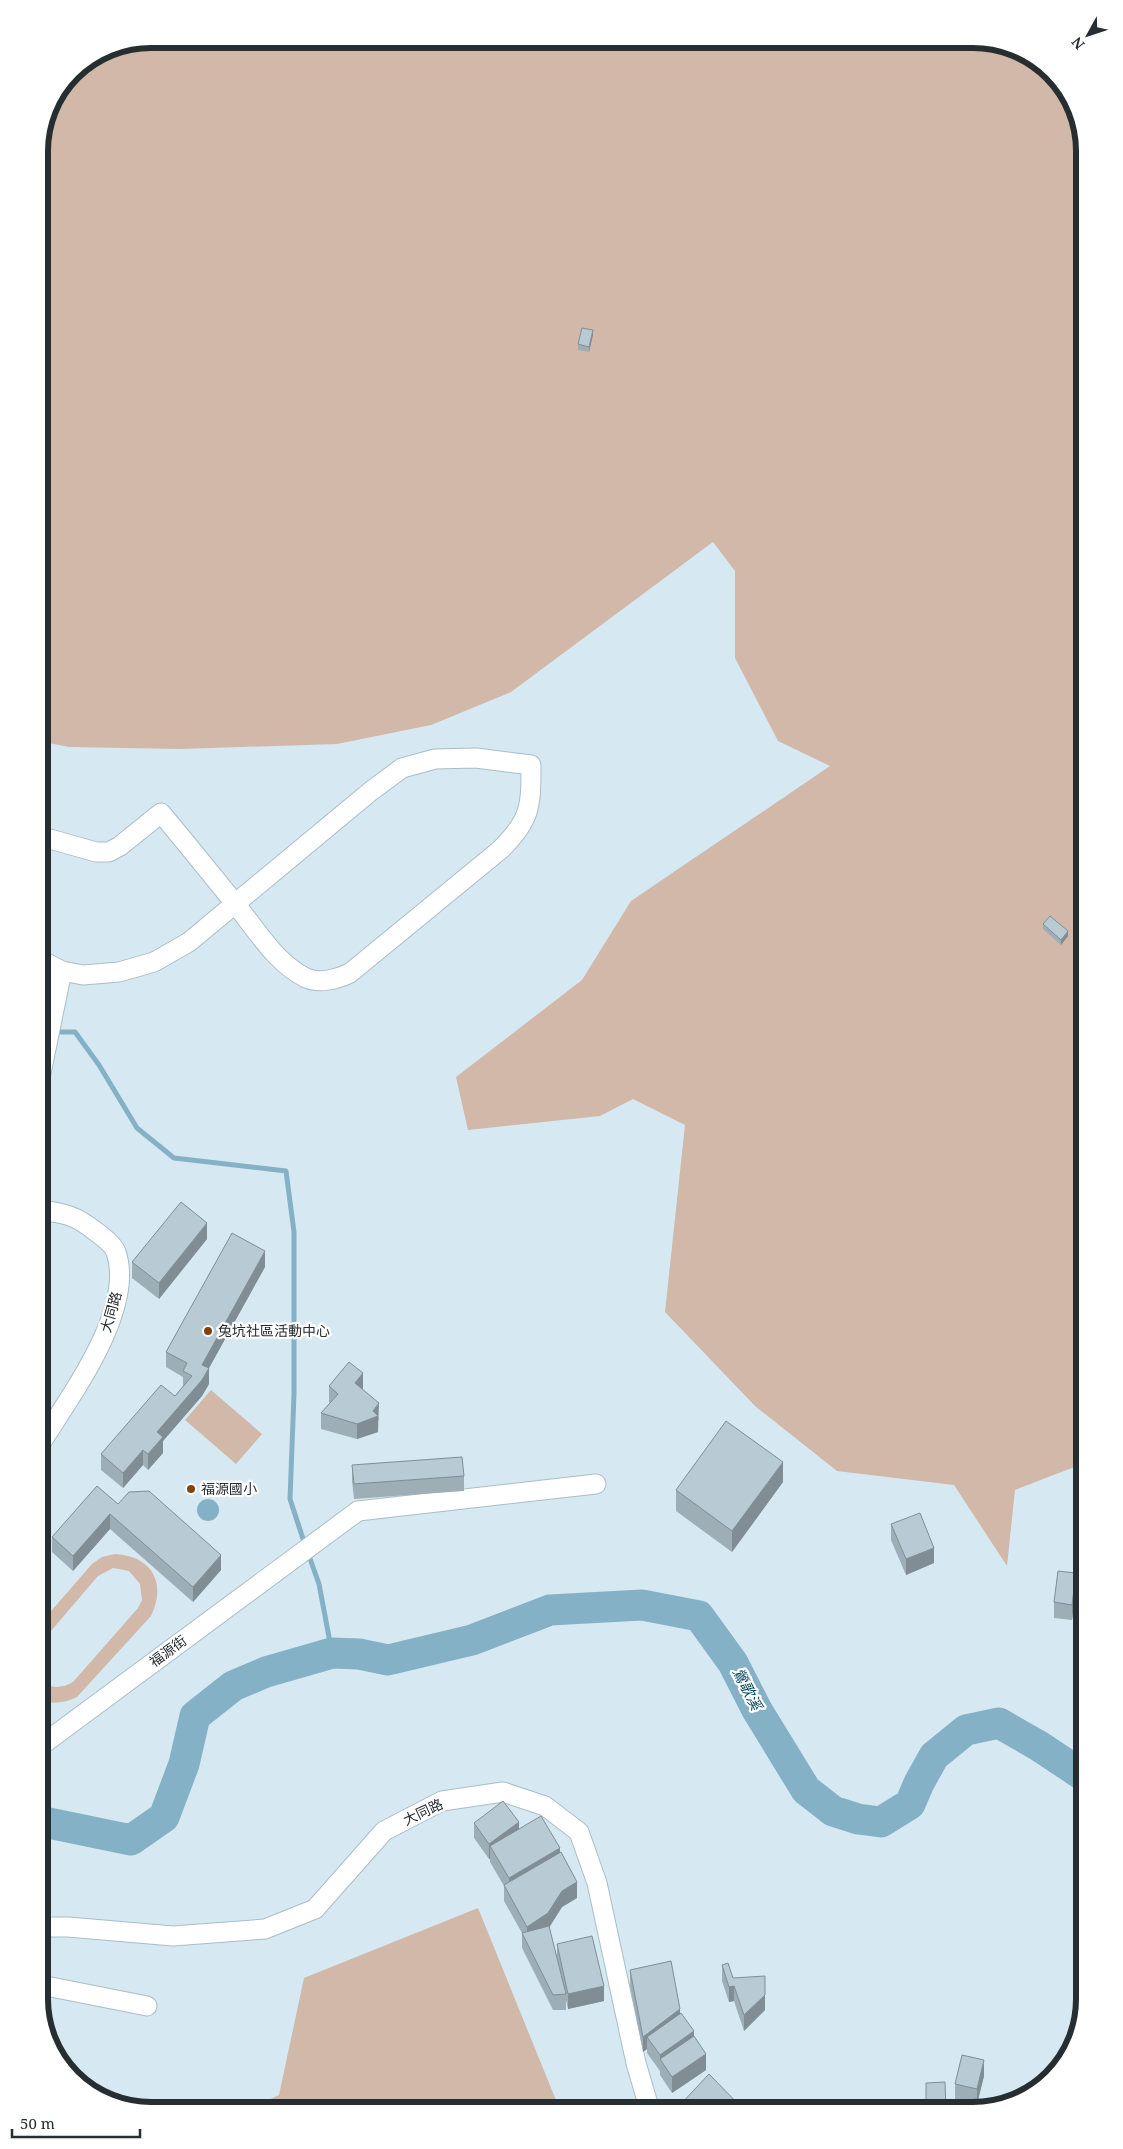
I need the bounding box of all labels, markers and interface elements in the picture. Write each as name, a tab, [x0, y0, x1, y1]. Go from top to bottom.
north arrow	[1063, 10, 1113, 60]
text: N	[1067, 33, 1088, 54]
street label: 大同路	[96, 1289, 125, 1335]
place label: 兔坑社區活動中心	[218, 1321, 330, 1340]
marker: 兔坑社區活動中心	[202, 1325, 214, 1337]
place label: 福源國小	[201, 1479, 257, 1498]
marker: 福源國小	[185, 1483, 197, 1495]
street label: 福源街	[145, 1631, 190, 1671]
water label: 鶯歌溪	[729, 1664, 768, 1715]
street label: 大同路	[400, 1794, 446, 1829]
scale bar	[12, 2106, 140, 2138]
text: 50 m	[20, 2113, 55, 2133]

